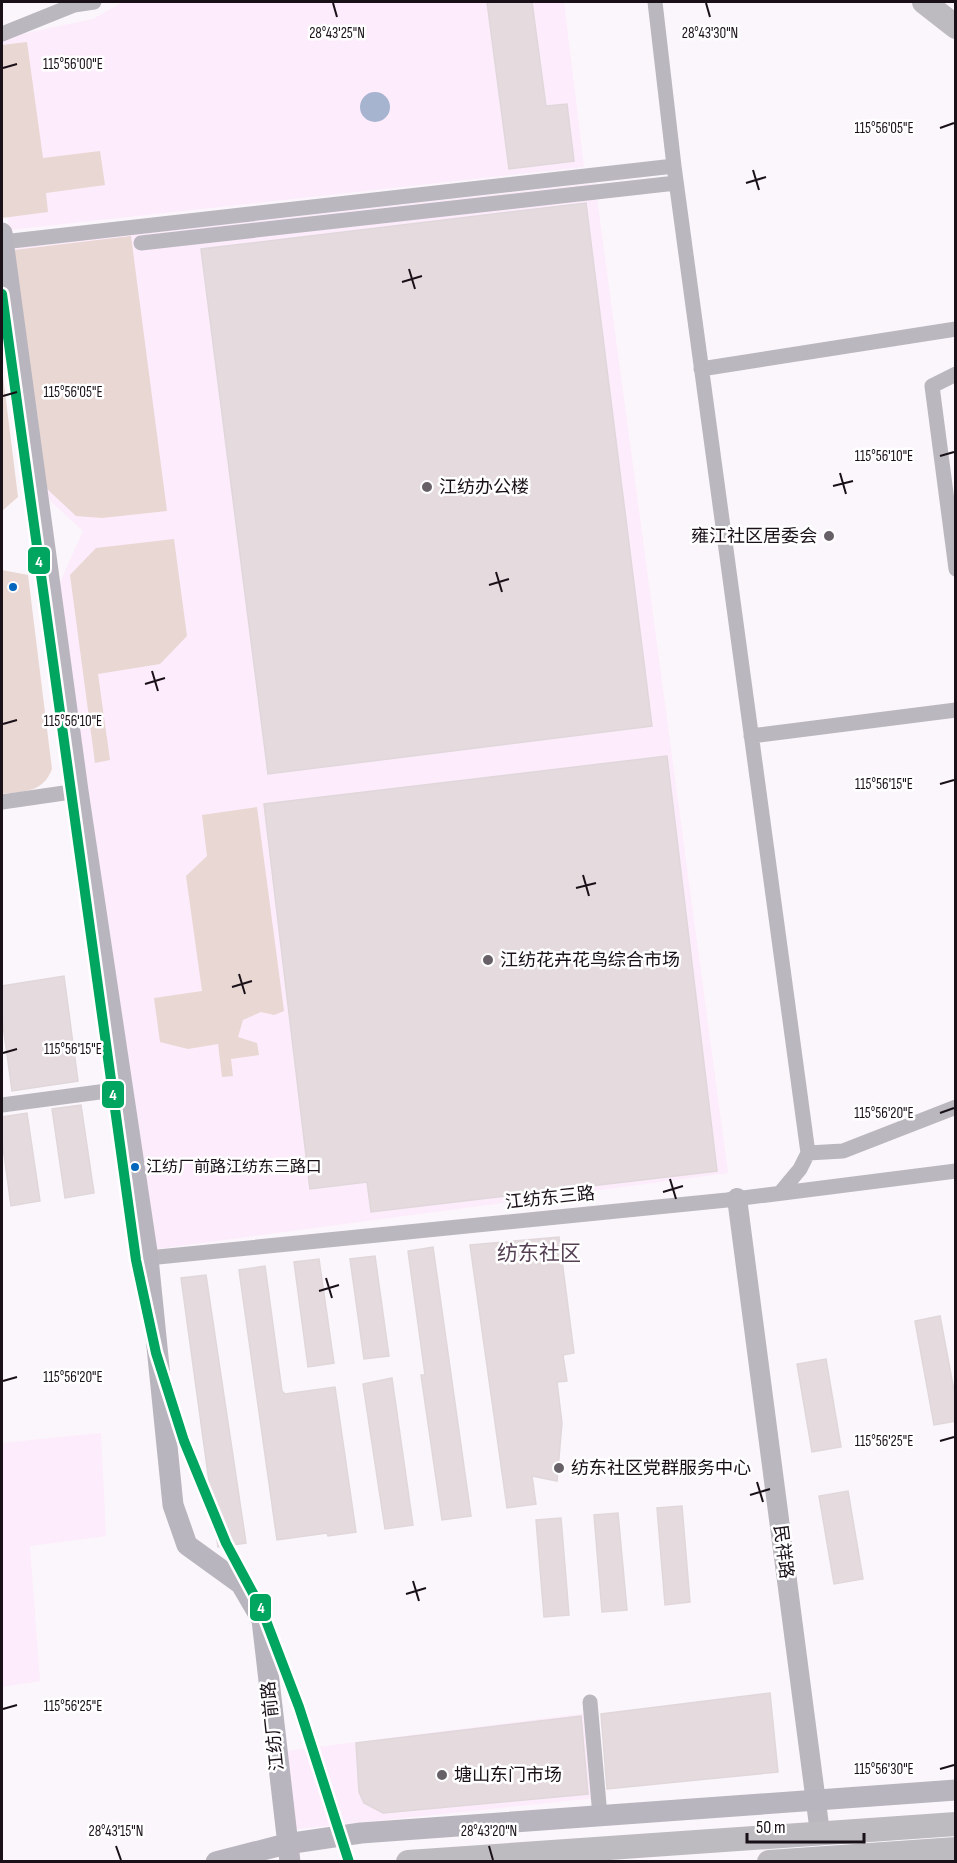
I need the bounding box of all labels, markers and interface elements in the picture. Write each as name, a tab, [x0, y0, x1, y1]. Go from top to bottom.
text: 28°43'25"N	[309, 24, 365, 43]
text: 28°43'30"N	[682, 24, 738, 43]
text: 115°56'00"E	[43, 55, 103, 74]
text: 115°56'05"E	[854, 119, 914, 138]
text: 115°56'05"E	[43, 383, 103, 402]
text: 115°56'10"E	[855, 447, 913, 466]
place label: 江纺办公楼	[439, 477, 529, 498]
marker: 江纺办公楼	[420, 480, 434, 494]
place label: 雍江社区居委会	[691, 526, 817, 547]
marker: 雍江社区居委会	[822, 529, 836, 543]
line badge: 4	[27, 546, 51, 575]
text: 4	[35, 553, 43, 572]
unlabelled marker	[7, 581, 19, 593]
text: 115°56'10"E	[44, 712, 102, 731]
text: 115°56'15"E	[855, 775, 913, 794]
place label: 江纺花卉花鸟综合市场	[500, 950, 680, 971]
marker: 江纺花卉花鸟综合市场	[481, 953, 495, 967]
text: 115°56'15"E	[44, 1040, 102, 1059]
line badge: 4	[101, 1080, 125, 1109]
text: 4	[109, 1086, 117, 1105]
text: 115°56'20"E	[854, 1104, 914, 1123]
place label: 江纺厂前路江纺东三路口	[146, 1158, 322, 1177]
marker: 江纺厂前路江纺东三路口	[129, 1161, 141, 1173]
street label: 江纺东三路	[504, 1183, 596, 1213]
district label: 纺东社区	[497, 1241, 581, 1266]
text: 115°56'20"E	[43, 1368, 103, 1387]
text: 115°56'25"E	[855, 1432, 913, 1451]
place label: 纺东社区党群服务中心	[571, 1458, 751, 1479]
marker: 纺东社区党群服务中心	[552, 1461, 566, 1475]
street label: 民祥路	[769, 1524, 797, 1580]
line badge: 4	[249, 1593, 272, 1622]
text: 4	[257, 1599, 265, 1618]
street label: 江纺厂前路	[258, 1680, 288, 1772]
text: 115°56'25"E	[44, 1697, 102, 1716]
text: 115°56'30"E	[854, 1760, 914, 1779]
place label: 塘山东门市场	[454, 1765, 562, 1786]
marker: 塘山东门市场	[435, 1768, 449, 1782]
scale bar	[747, 1806, 864, 1844]
text: 50 m	[756, 1817, 786, 1838]
text: 28°43'15"N	[89, 1822, 143, 1841]
text: 28°43'20"N	[461, 1822, 517, 1841]

